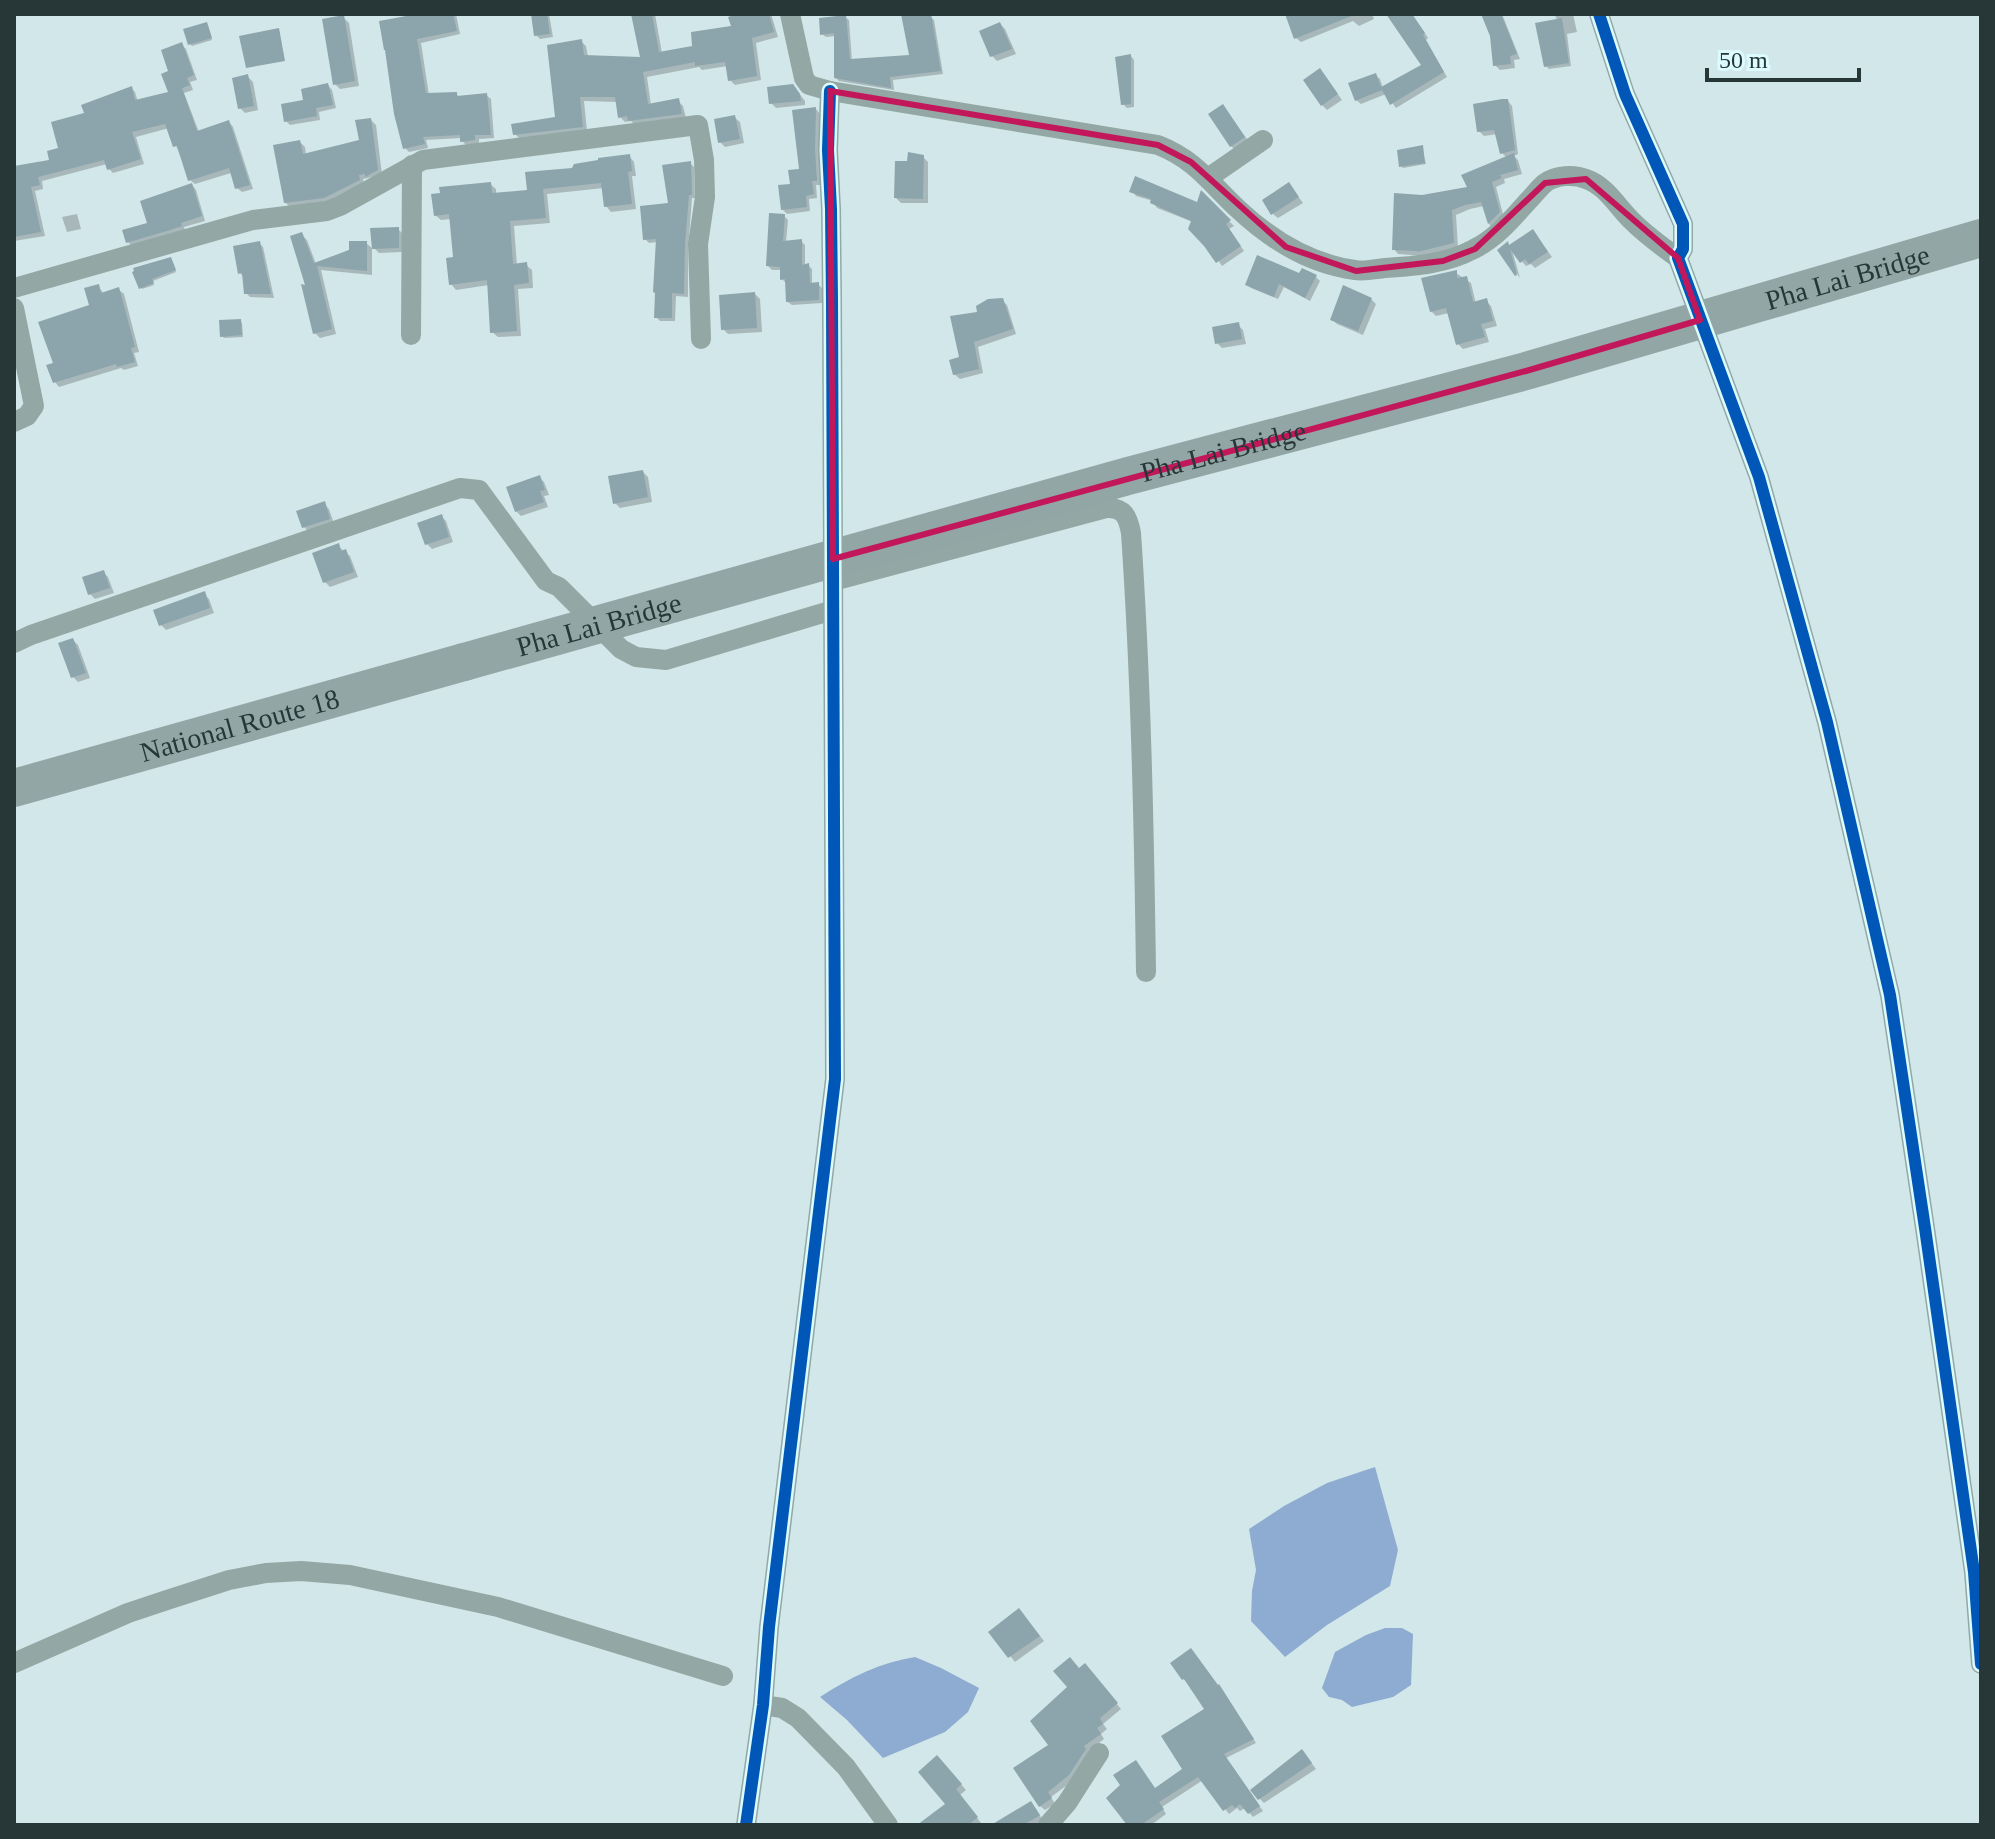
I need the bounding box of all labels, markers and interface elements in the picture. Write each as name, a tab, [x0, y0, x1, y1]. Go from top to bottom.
scale bar	[1707, 32, 1859, 82]
text: 50 m	[1719, 47, 1768, 73]
street label: Pha Lai Bridge	[1762, 238, 1933, 316]
street label: Pha Lai Bridge	[1137, 414, 1309, 488]
street label: Pha Lai Bridge	[513, 586, 685, 662]
street label: National Route 18	[136, 682, 342, 768]

